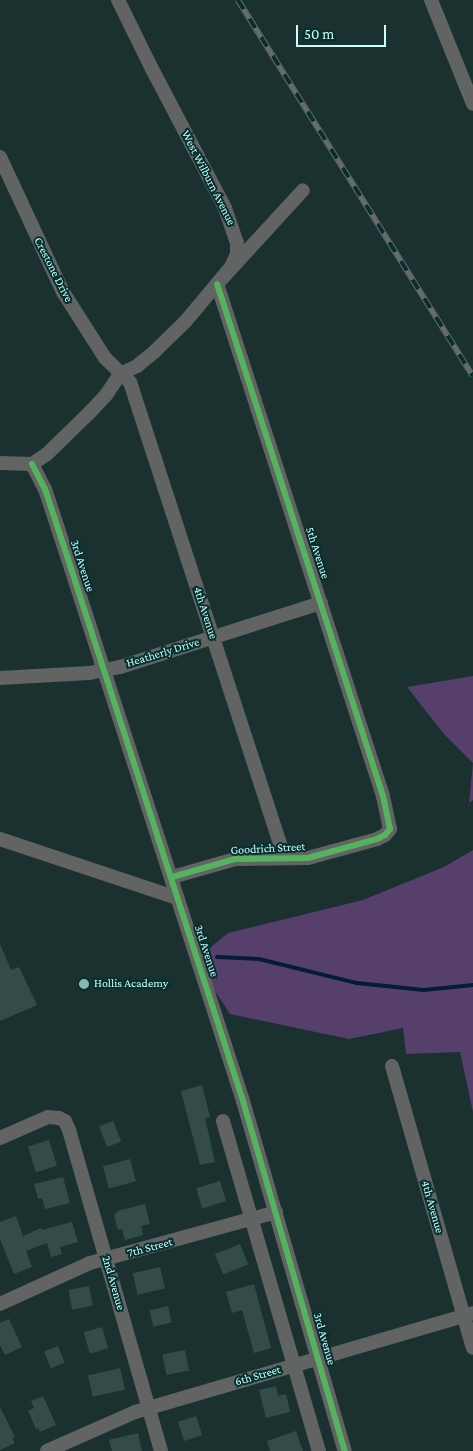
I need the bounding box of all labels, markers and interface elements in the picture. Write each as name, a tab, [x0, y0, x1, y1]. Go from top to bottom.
scale bar	[298, 15, 388, 47]
text: 50 m	[304, 26, 334, 42]
street label: West Wilburn Avenue	[178, 128, 238, 228]
street label: Crestone Drive	[30, 235, 76, 305]
street label: 5th Avenue	[302, 525, 332, 581]
street label: 3rd Avenue	[67, 538, 97, 594]
street label: 4th Avenue	[190, 585, 220, 641]
street label: Heatherly Drive	[125, 635, 201, 671]
street label: Goodrich Street	[230, 840, 306, 858]
street label: 3rd Avenue	[191, 923, 221, 979]
place label: Hollis Academy	[94, 977, 168, 991]
marker: Hollis Academy	[78, 978, 90, 990]
street label: 4th Avenue	[418, 1179, 446, 1235]
street label: 7th Street	[126, 1235, 174, 1261]
street label: 2nd Avenue	[98, 1254, 128, 1312]
street label: 3rd Avenue	[310, 1311, 338, 1367]
street label: 6th Street	[234, 1363, 282, 1389]

